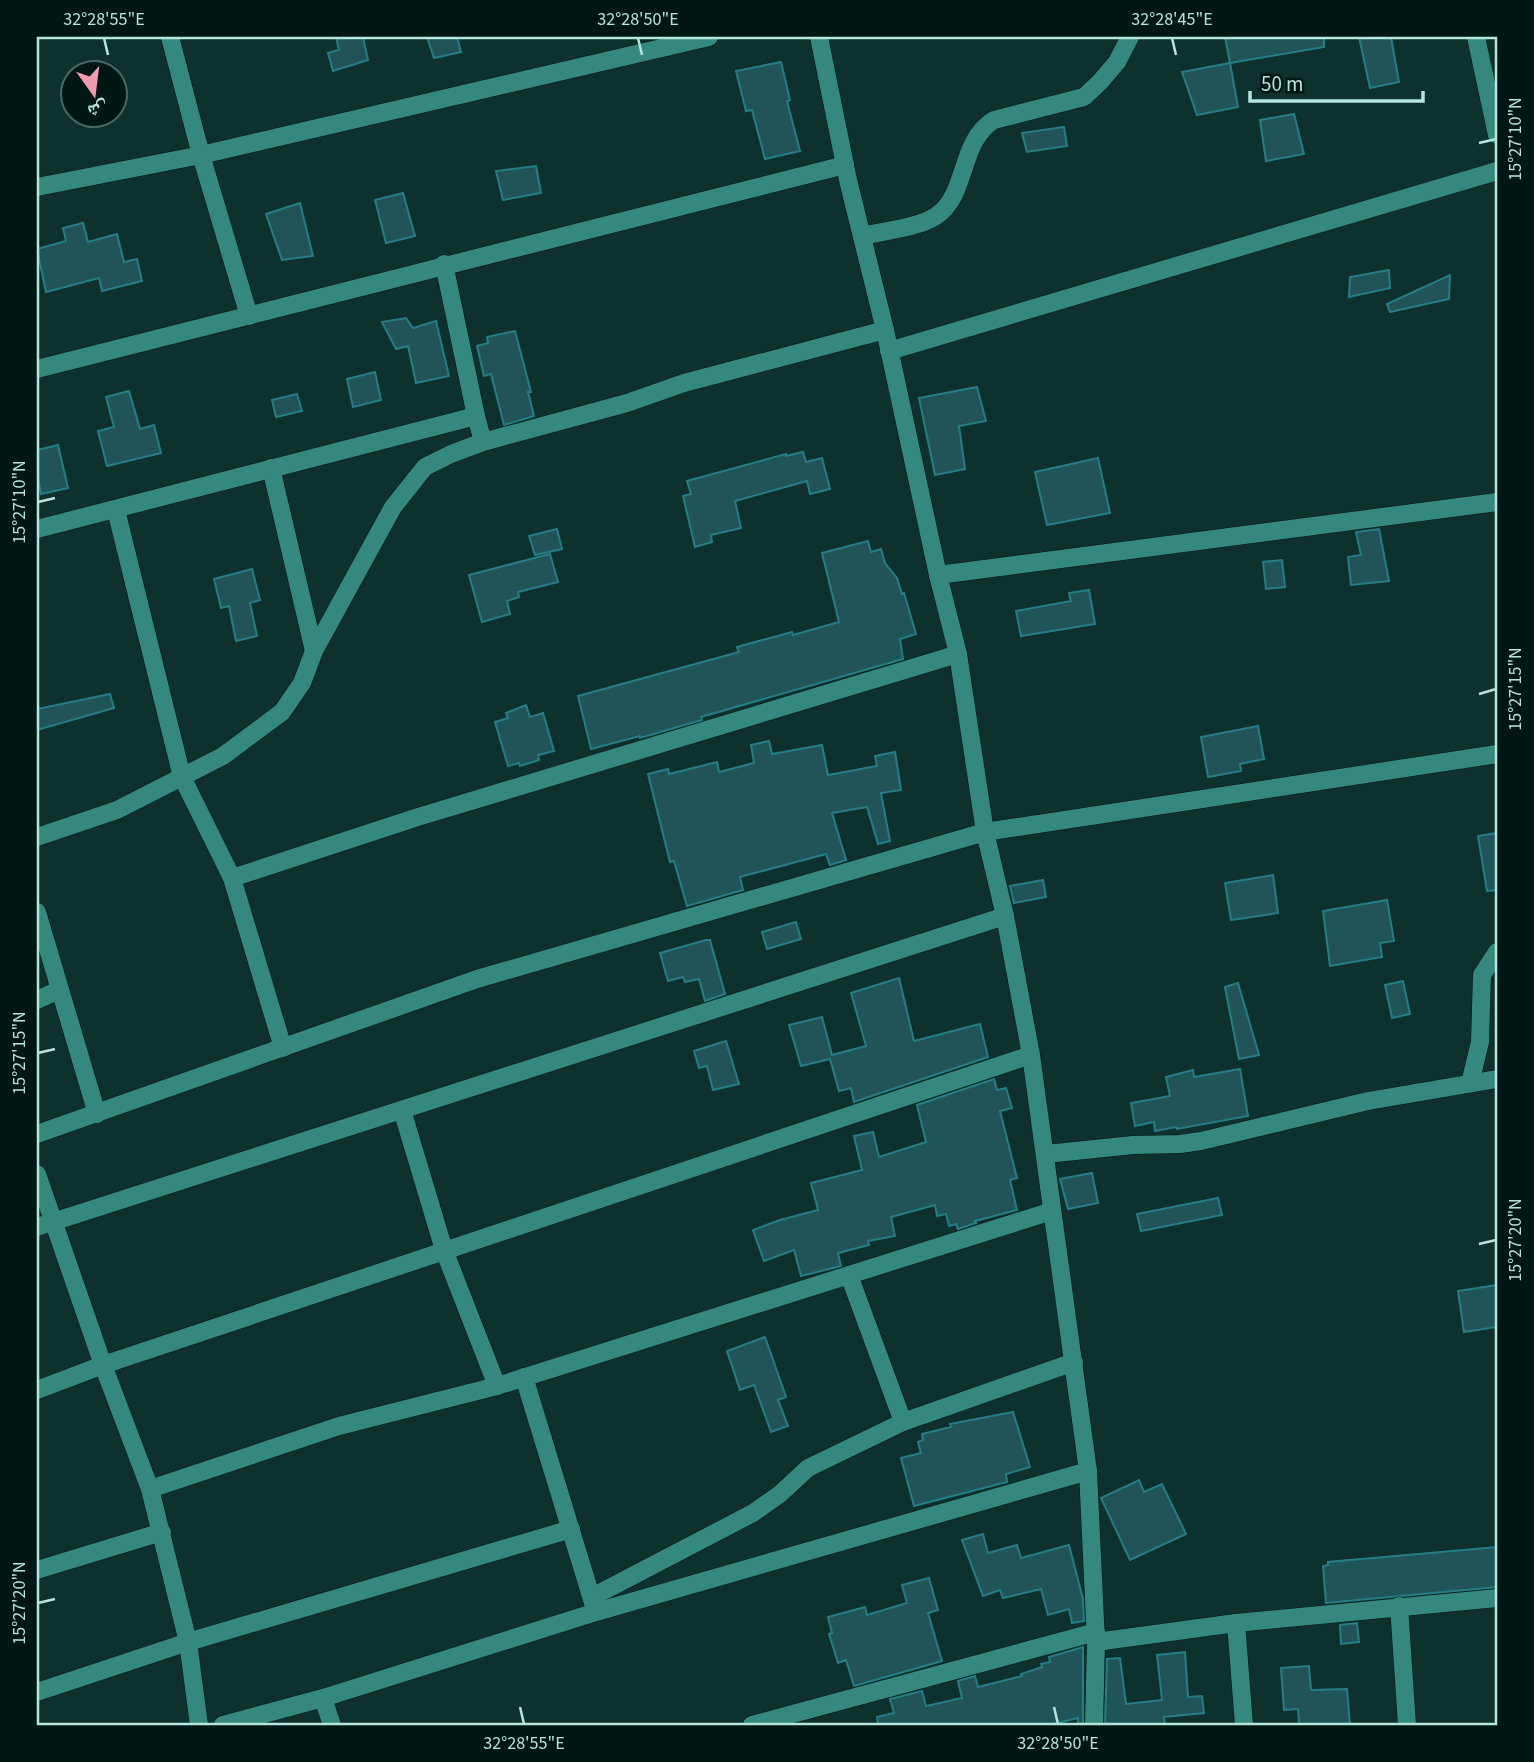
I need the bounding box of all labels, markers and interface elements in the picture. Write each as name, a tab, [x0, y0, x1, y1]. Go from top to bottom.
text: 32°28'55"E	[63, 7, 145, 32]
text: 32°28'50"E	[597, 7, 679, 32]
text: 32°28'45"E	[1131, 7, 1213, 32]
north arrow	[60, 60, 130, 130]
scale bar	[1250, 60, 1424, 104]
text: 50 m	[1261, 69, 1303, 99]
text: ش	[85, 94, 111, 125]
text: 15°27'10"N	[1503, 97, 1528, 181]
text: 15°27'10"N	[7, 460, 32, 544]
text: 15°27'15"N	[1503, 647, 1528, 731]
text: 15°27'15"N	[7, 1011, 32, 1095]
text: 15°27'20"N	[1503, 1198, 1528, 1282]
text: 15°27'20"N	[7, 1561, 32, 1645]
text: 32°28'55"E	[483, 1731, 565, 1756]
text: 32°28'50"E	[1017, 1731, 1099, 1756]

